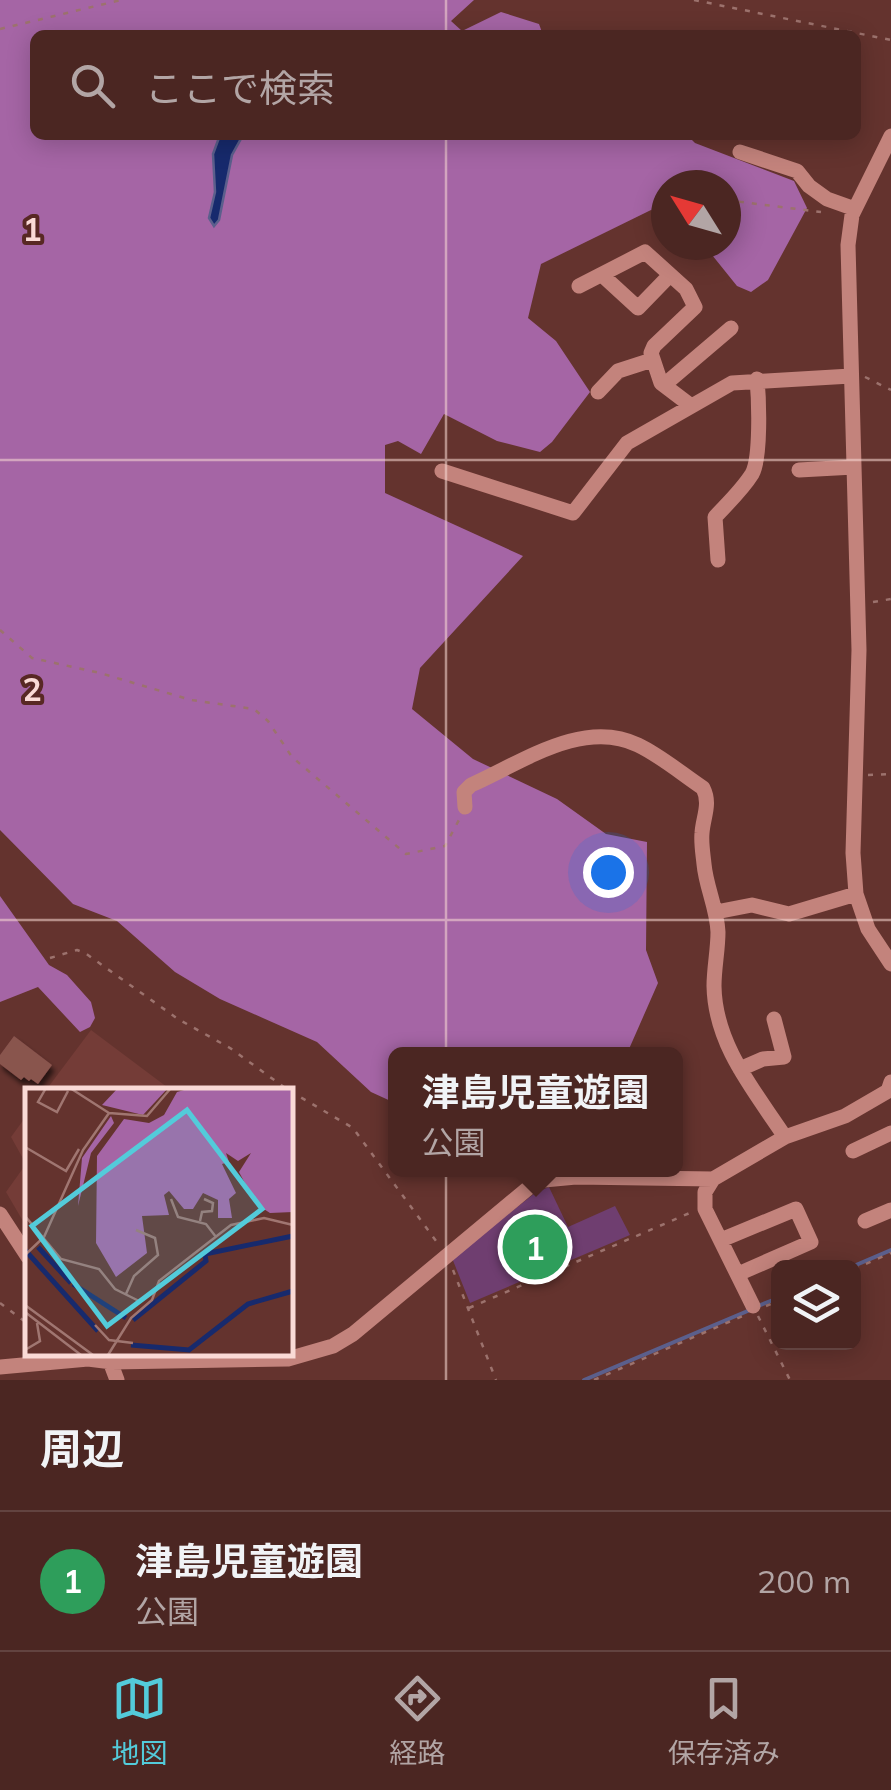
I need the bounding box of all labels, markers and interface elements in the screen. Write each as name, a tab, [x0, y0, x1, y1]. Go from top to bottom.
search box	[30, 30, 861, 140]
icon: search	[65, 58, 120, 113]
text: ここで検索	[145, 64, 335, 112]
north arrow	[651, 170, 741, 260]
text: 1	[22, 209, 42, 249]
text: 2	[22, 669, 42, 709]
your location	[583, 847, 634, 898]
popup	[388, 1047, 683, 1177]
text: 津島児童遊園	[421, 1068, 650, 1116]
inset map	[25, 1088, 292, 1355]
text: 公園	[421, 1122, 486, 1162]
pin: 1	[502, 1210, 568, 1284]
map controls	[771, 1260, 861, 1350]
button: layers	[771, 1260, 861, 1350]
text: 周辺	[40, 1422, 124, 1475]
text: 津島児童遊園	[135, 1537, 363, 1585]
text: 1	[63, 1561, 82, 1601]
text: 200 m	[757, 1561, 851, 1601]
text: 公園	[135, 1591, 199, 1631]
tab: 地図	[111, 1671, 167, 1771]
tab: 経路	[389, 1671, 446, 1771]
tab: 保存済み	[668, 1671, 780, 1771]

